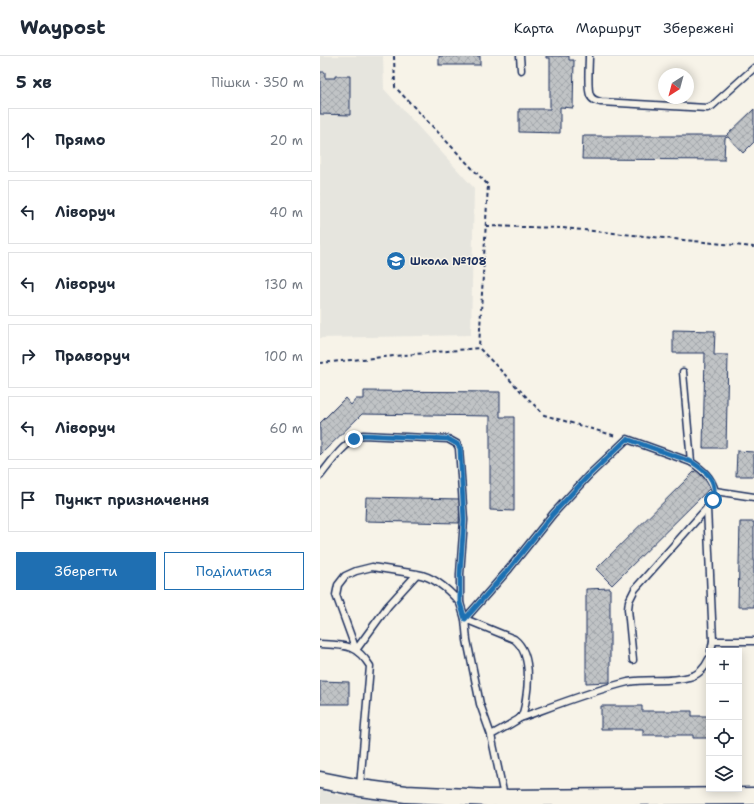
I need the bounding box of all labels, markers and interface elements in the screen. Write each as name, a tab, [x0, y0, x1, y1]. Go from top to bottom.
text: Waypost	[20, 15, 105, 40]
text: Карта	[514, 19, 554, 37]
text: Маршрут	[576, 19, 641, 37]
text: Збережені	[663, 19, 734, 37]
north arrow	[658, 68, 694, 104]
text: 5 хв	[16, 71, 52, 93]
text: Пішки · 350 m	[211, 74, 304, 91]
icon: ahead	[17, 129, 39, 151]
text: Прямо	[55, 130, 105, 150]
text: 20 m	[270, 132, 303, 149]
icon: left	[17, 201, 39, 223]
text: Ліворуч	[55, 202, 115, 222]
text: 40 m	[269, 204, 303, 221]
school or university icon: Школа №108	[385, 250, 407, 272]
place label: Школа №108	[410, 254, 487, 269]
icon: left	[17, 273, 39, 295]
text: Ліворуч	[55, 274, 115, 294]
text: 130 m	[265, 276, 303, 293]
icon: right	[17, 345, 39, 367]
text: Праворуч	[55, 346, 130, 366]
text: 100 m	[264, 348, 303, 365]
icon: left	[17, 417, 39, 439]
text: Ліворуч	[55, 418, 115, 438]
text: 60 m	[270, 420, 303, 437]
route end	[345, 430, 363, 448]
icon: arrive	[17, 489, 39, 511]
text: Пункт призначення	[55, 490, 210, 510]
route start	[704, 491, 722, 509]
button: Зберегти	[16, 552, 156, 590]
button: Поділитися	[164, 552, 304, 590]
map controls	[706, 648, 742, 792]
button: +	[706, 648, 742, 684]
button: −	[706, 684, 742, 720]
button: locate	[706, 720, 742, 756]
button: layers	[706, 756, 742, 792]

